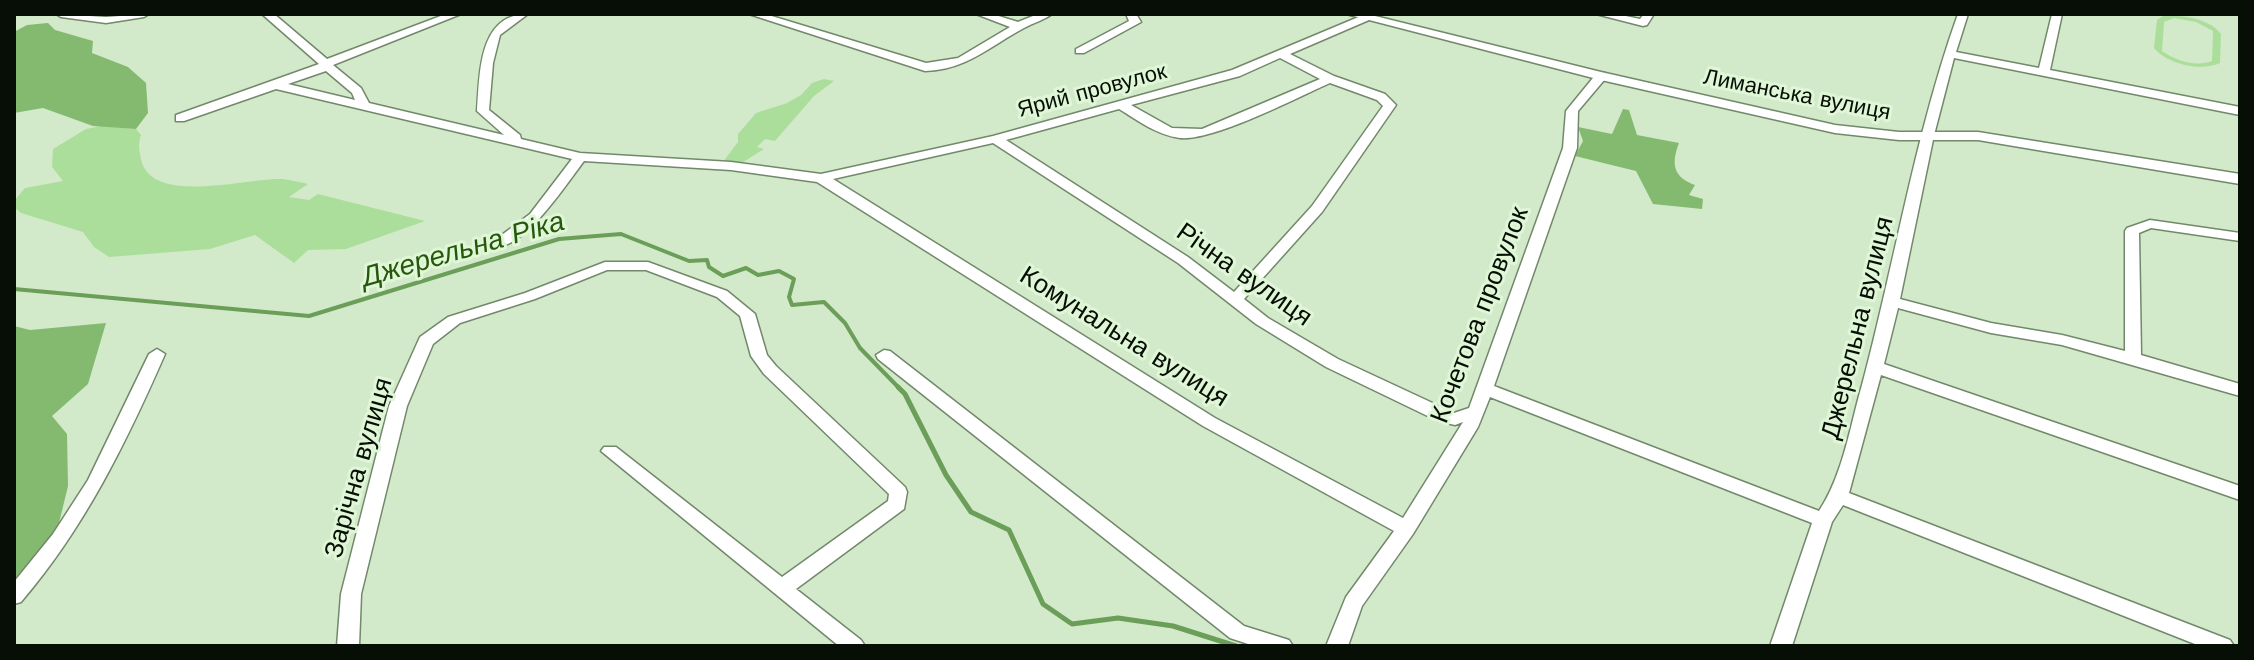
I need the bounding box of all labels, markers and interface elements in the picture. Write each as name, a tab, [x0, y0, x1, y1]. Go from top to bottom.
street label: Ярий провулок	[1015, 58, 1169, 124]
street label: Лиманська вулиця	[1701, 64, 1893, 126]
street label: Кочетова провулок	[1424, 202, 1536, 428]
water label: Джерельна Ріка	[358, 205, 568, 295]
street label: Джерельна вулиця	[1815, 213, 1901, 443]
street label: Річна вулиця	[1170, 217, 1318, 333]
street label: Комунальна вулиця	[1014, 260, 1234, 414]
street label: Зарічна вулиця	[318, 374, 400, 562]

